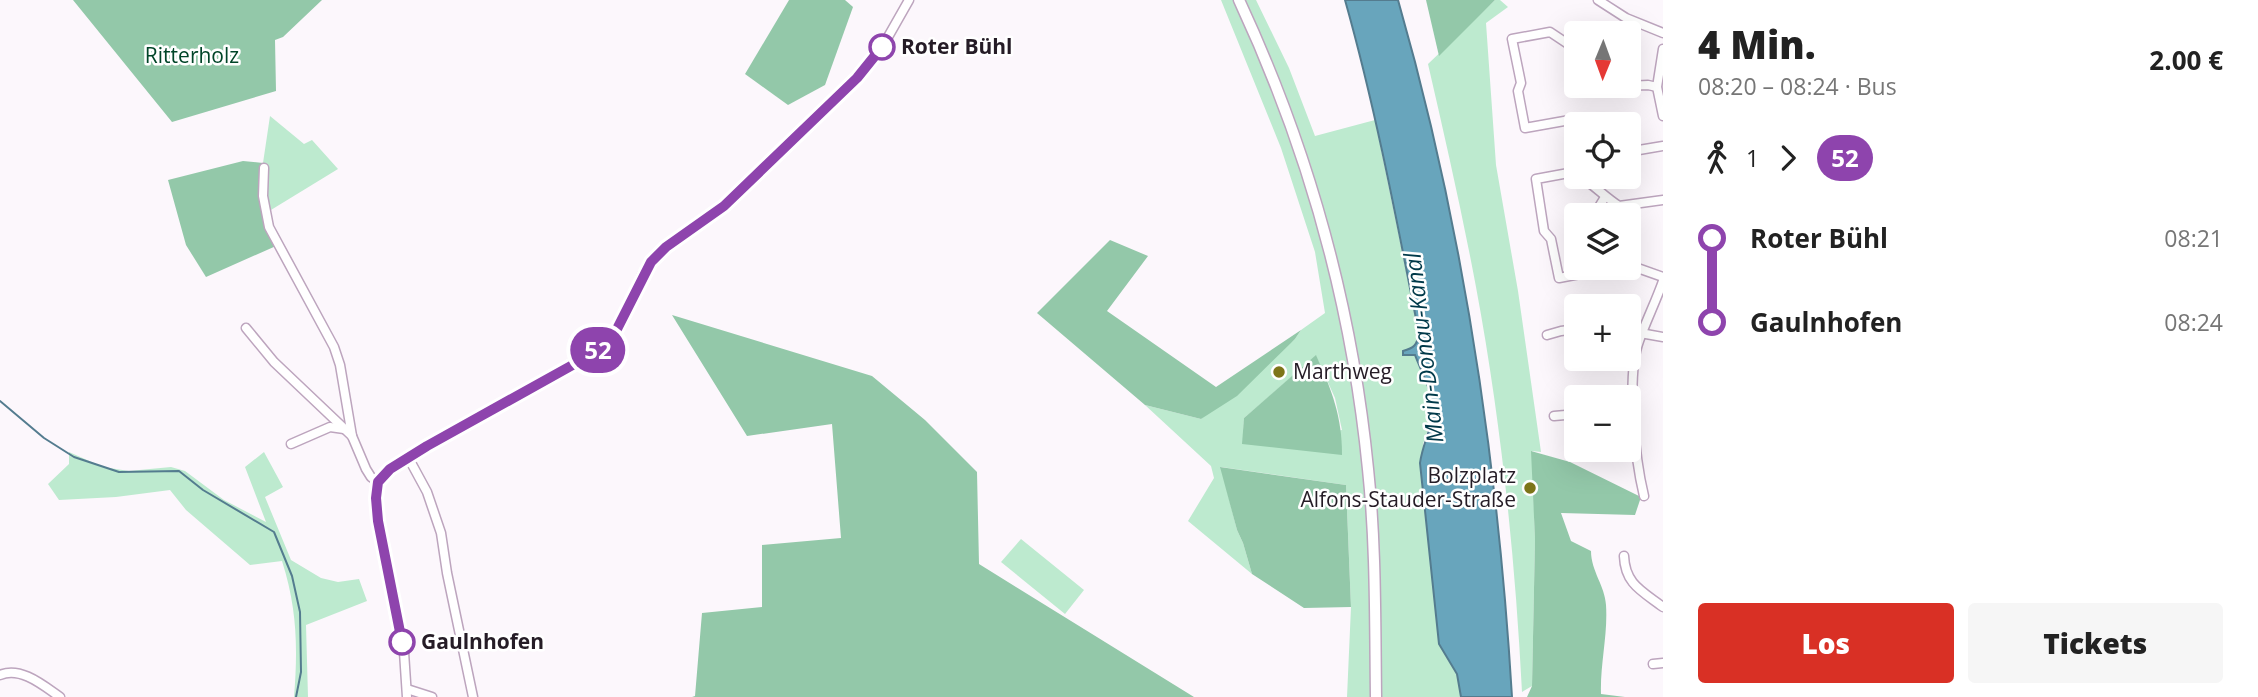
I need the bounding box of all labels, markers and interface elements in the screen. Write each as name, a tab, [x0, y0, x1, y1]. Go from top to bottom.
text: 4 Min.	[1698, 18, 1816, 70]
north arrow	[1564, 21, 1642, 98]
map controls	[1564, 21, 1641, 462]
place label: Roter Bühl	[901, 32, 1013, 60]
marker: Roter Bühl	[869, 34, 895, 60]
park label: Ritterholz	[145, 41, 239, 69]
text: 2.00 €	[2149, 42, 2223, 78]
text: 08:20 – 08:24 · Bus	[1698, 70, 1897, 102]
button: locate	[1564, 112, 1641, 189]
icon: walk	[1698, 139, 1736, 177]
icon: forward	[1769, 139, 1807, 177]
text: 52	[1831, 141, 1859, 174]
text: 1	[1746, 142, 1759, 174]
button: layers	[1564, 203, 1641, 280]
text: Roter Bühl	[1750, 220, 1888, 256]
text: 08:21	[2164, 222, 2223, 254]
water label: Main-Donau-Kanal	[1395, 250, 1451, 445]
button: +	[1564, 294, 1641, 371]
text: Gaulnhofen	[1750, 304, 1902, 340]
text: 08:24	[2164, 306, 2223, 338]
line badge: 52	[566, 327, 630, 373]
text: 52	[584, 333, 612, 366]
place label: Marthweg	[1293, 357, 1392, 385]
marker: Marthweg	[1271, 364, 1287, 380]
button: −	[1564, 385, 1641, 462]
place label: Bolzplatz Alfons-Stauder-Straße	[1300, 461, 1516, 513]
marker: Bolzplatz Alfons-Stauder-Straße	[1522, 480, 1538, 496]
button: Los	[1698, 603, 1954, 683]
button: Tickets	[1968, 603, 2223, 683]
place label: Gaulnhofen	[421, 627, 544, 655]
marker: Gaulnhofen	[389, 629, 415, 655]

